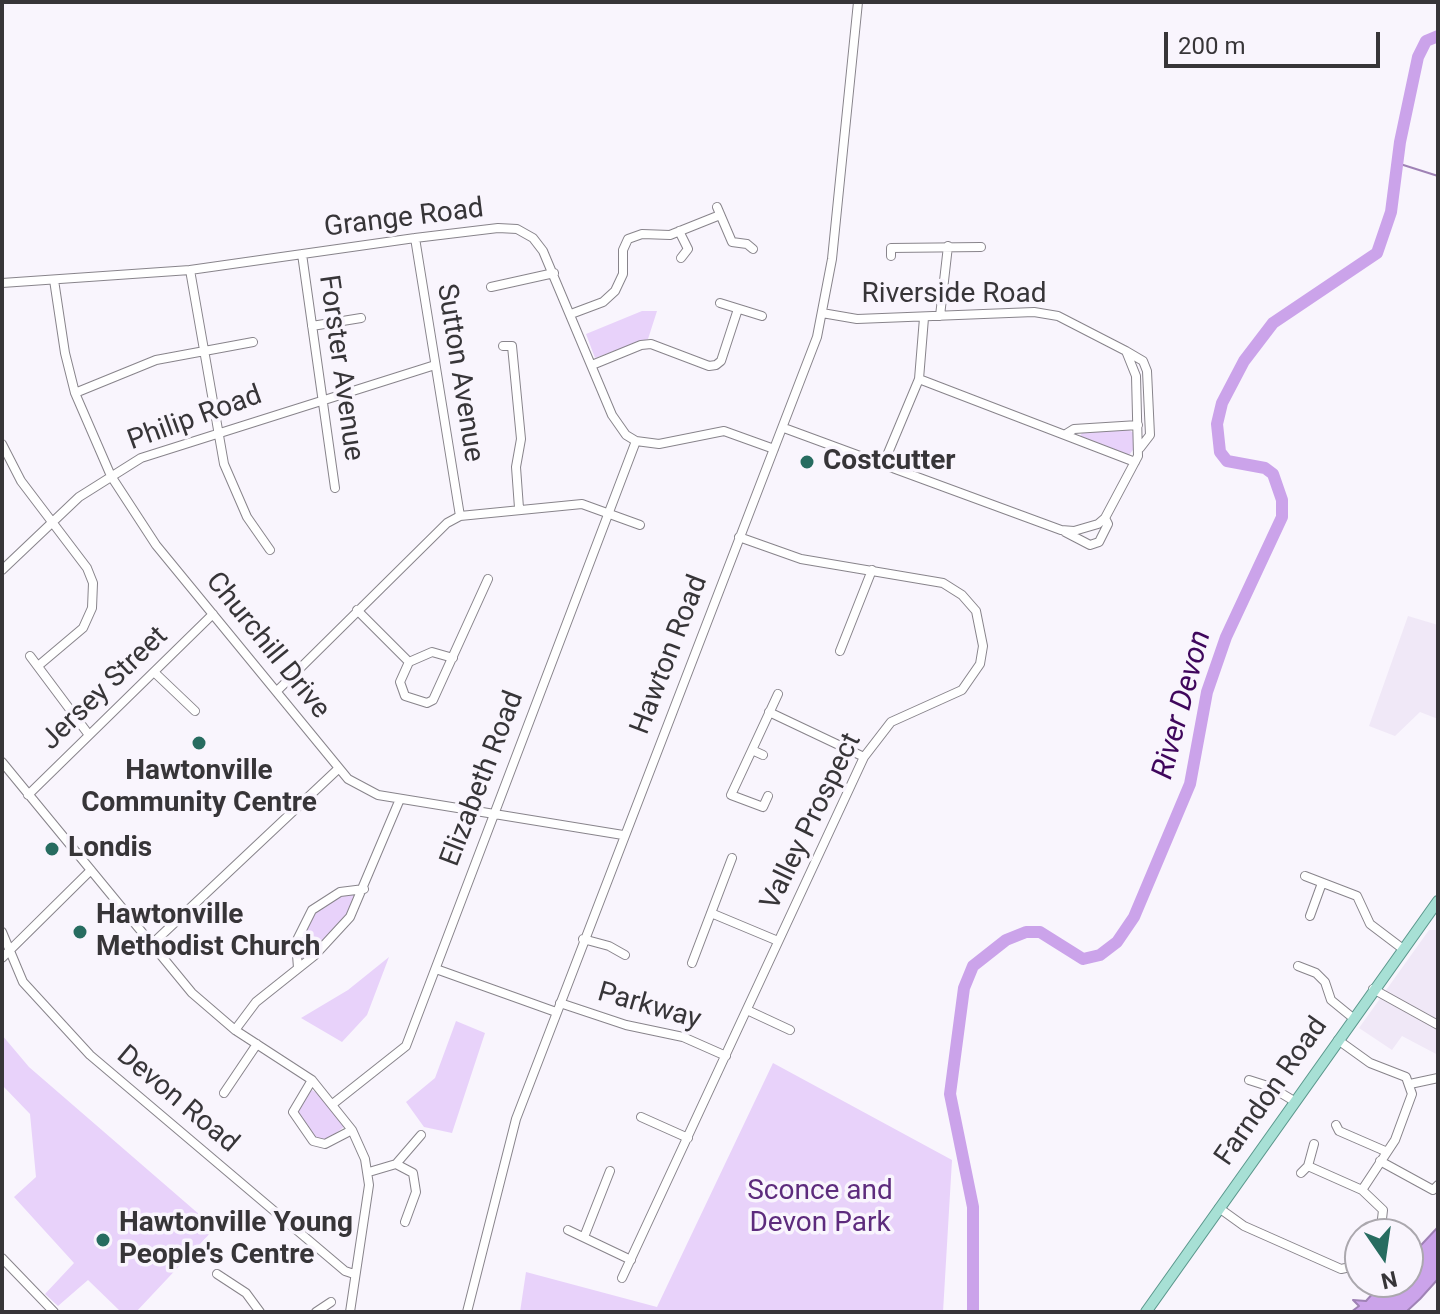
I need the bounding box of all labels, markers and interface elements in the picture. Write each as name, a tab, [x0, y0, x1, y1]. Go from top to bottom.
scale bar	[1168, 16, 1384, 66]
text: 200 m	[1178, 32, 1245, 60]
street label: Grange Road	[322, 193, 486, 245]
street label: Forster Avenue	[310, 273, 370, 463]
street label: Riverside Road	[862, 278, 1046, 312]
street label: Sutton Avenue	[428, 281, 490, 465]
street label: Philip Road	[123, 379, 267, 459]
place label: Costcutter	[823, 445, 956, 479]
marker: Costcutter	[798, 453, 816, 471]
street label: Churchill Drive	[198, 566, 336, 726]
street label: Hawton Road	[624, 571, 716, 739]
street label: Jersey Street	[35, 620, 175, 758]
water label: River Devon	[1146, 627, 1220, 783]
street label: Elizabeth Road	[434, 687, 532, 871]
street label: Valley Prospect	[755, 728, 869, 916]
marker: Hawtonville Community Centre	[190, 734, 208, 752]
place label: Hawtonville Community Centre	[81, 755, 317, 821]
place label: Londis	[68, 832, 152, 866]
marker: Londis	[43, 840, 61, 858]
place label: Hawtonville Methodist Church	[96, 899, 321, 965]
marker: Hawtonville Methodist Church	[71, 923, 89, 941]
street label: Parkway	[594, 976, 704, 1038]
street label: Farndon Road	[1208, 1011, 1336, 1173]
street label: Devon Road	[109, 1039, 245, 1161]
park label: Sconce and Devon Park	[747, 1175, 893, 1241]
place label: Hawtonville Young People's Centre	[119, 1207, 353, 1273]
north arrow	[1344, 1218, 1424, 1298]
marker: Hawtonville Young People's Centre	[94, 1231, 112, 1249]
text: N	[1379, 1266, 1399, 1294]

